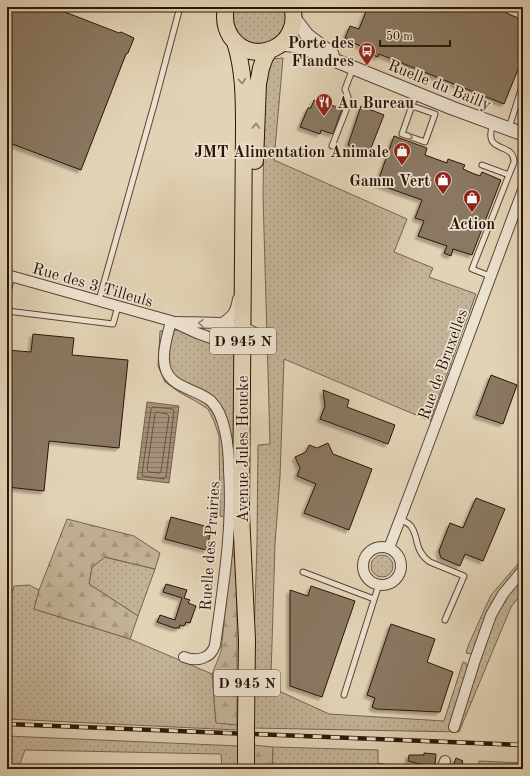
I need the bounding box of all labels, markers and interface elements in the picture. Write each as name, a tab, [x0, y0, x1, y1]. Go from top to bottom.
scale bar	[380, 22, 450, 48]
text: 50 m	[386, 30, 413, 43]
place label: Porte des Flandres	[288, 36, 354, 70]
bus stop icon: Porte des Flandres	[357, 41, 377, 66]
street label: Ruelle du Bailly	[385, 58, 494, 114]
one-way arrow	[238, 78, 247, 84]
restaurant icon: Au Bureau	[314, 92, 334, 117]
place label: Au Bureau	[337, 96, 414, 112]
one-way arrow	[252, 123, 260, 129]
one-way arrow	[407, 132, 414, 140]
shop icon: JMT Alimentation Animale	[392, 141, 412, 166]
place label: JMT Alimentation Animale	[194, 145, 389, 161]
shop icon: Gamm Vert	[433, 170, 453, 195]
place label: Gamm Vert	[349, 174, 430, 190]
shop icon: Action	[462, 188, 482, 213]
place label: Action	[449, 217, 495, 233]
street label: Rue des 3 Tilleuls	[31, 261, 154, 311]
street label: Rue de Bruxelles	[416, 307, 471, 422]
one-way arrow	[198, 319, 204, 327]
road number: D 945 N	[210, 328, 276, 354]
street label: Avenue Jules Houcke	[236, 375, 252, 523]
street label: Ruelle des Prairies	[198, 481, 224, 611]
road number: D 945 N	[214, 670, 280, 696]

